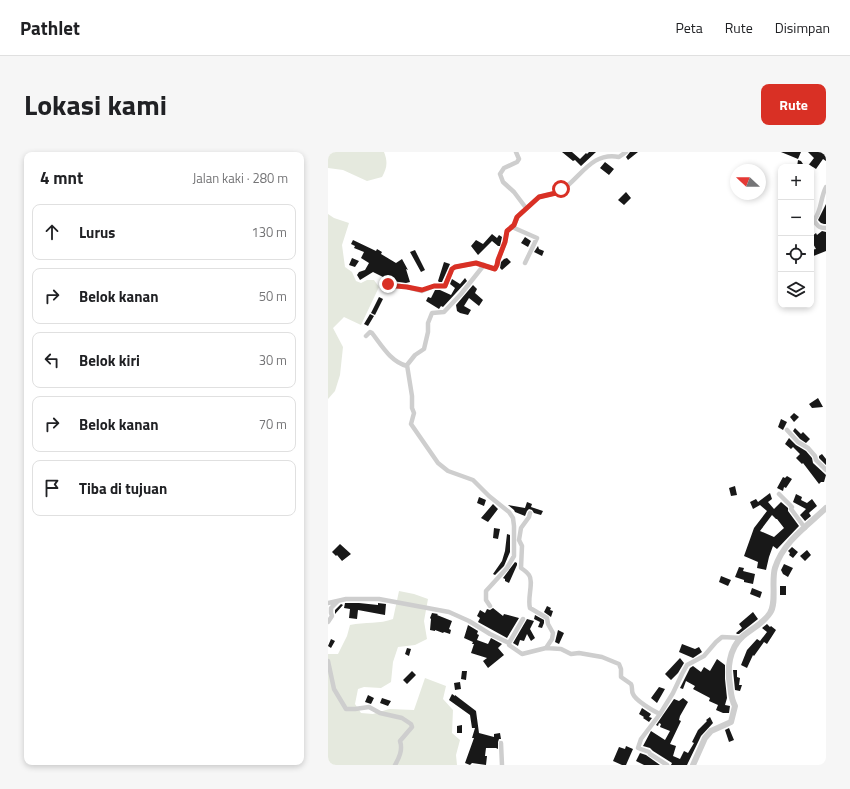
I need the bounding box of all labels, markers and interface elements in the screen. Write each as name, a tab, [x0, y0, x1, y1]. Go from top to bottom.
text: Pathlet	[20, 13, 80, 42]
text: Peta	[676, 17, 703, 38]
text: Rute	[725, 17, 753, 38]
text: Disimpan	[775, 17, 830, 38]
text: Lokasi kami	[24, 83, 167, 126]
button: Rute	[761, 84, 826, 125]
north arrow	[730, 164, 766, 200]
map controls	[778, 164, 814, 308]
button: +	[778, 164, 814, 200]
text: 4 mnt	[40, 165, 83, 191]
text: Jalan kaki · 280 m	[192, 168, 288, 188]
route start	[552, 180, 570, 198]
button: −	[778, 200, 814, 236]
icon: ahead	[41, 221, 63, 243]
text: Lurus	[79, 221, 115, 244]
text: 130 m	[251, 222, 287, 242]
button: locate	[778, 236, 814, 272]
button: layers	[778, 272, 814, 308]
route end	[379, 275, 397, 293]
icon: right	[41, 285, 63, 307]
text: Belok kanan	[79, 285, 159, 308]
text: 50 m	[259, 286, 287, 306]
icon: left	[41, 349, 63, 371]
text: Belok kiri	[79, 349, 140, 372]
text: 30 m	[259, 350, 287, 370]
icon: right	[41, 413, 63, 435]
text: Belok kanan	[79, 413, 159, 436]
text: 70 m	[259, 414, 287, 434]
icon: arrive	[41, 477, 63, 499]
text: Tiba di tujuan	[79, 477, 167, 500]

